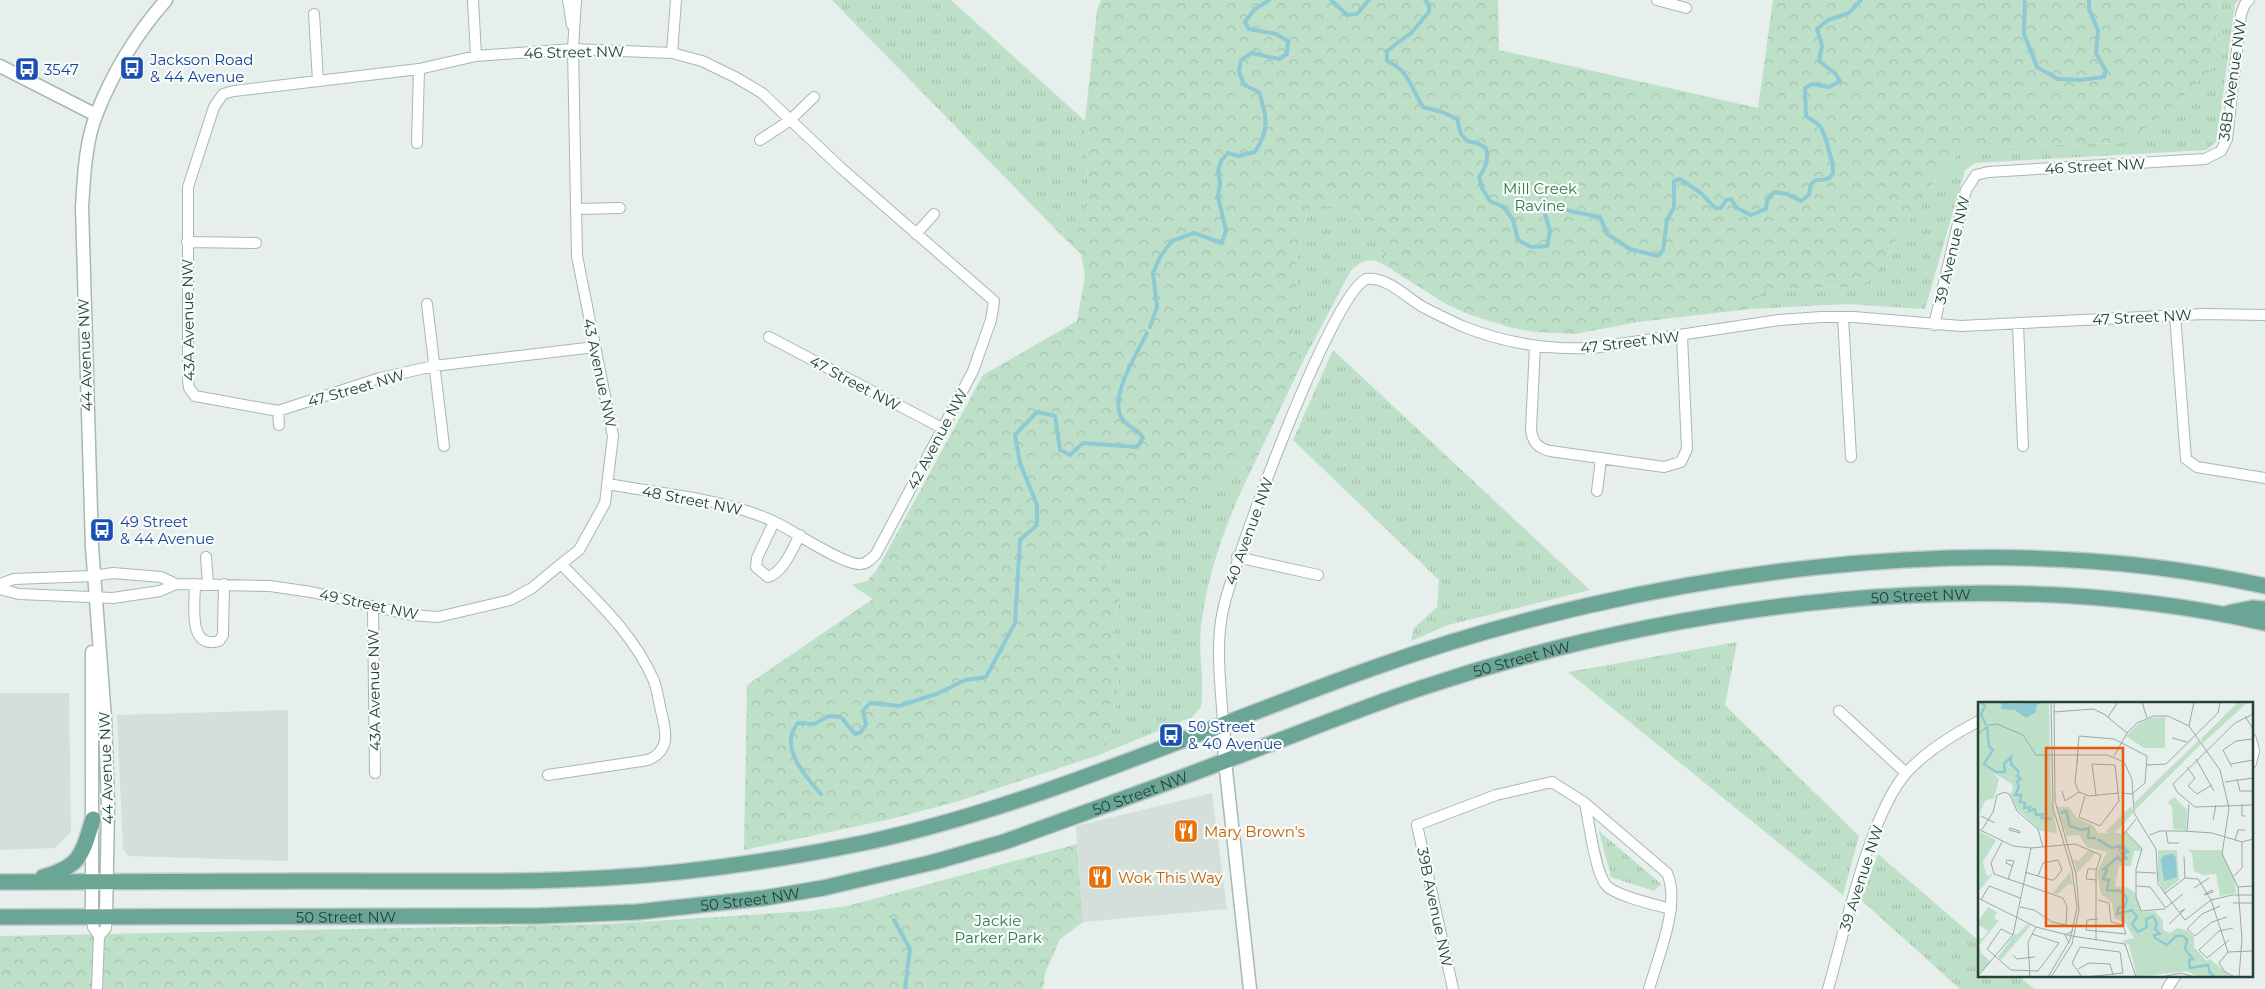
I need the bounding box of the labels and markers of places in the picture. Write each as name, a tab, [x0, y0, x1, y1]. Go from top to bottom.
place label: Jackson Road & 44 Avenue	[149, 50, 253, 86]
bus stop icon: Jackson Road & 44 Avenue	[119, 55, 145, 81]
bus stop icon: 3547	[14, 56, 40, 82]
place label: 3547	[44, 60, 79, 79]
place label: 49 Street & 44 Avenue	[120, 512, 214, 548]
bus stop icon: 49 Street & 44 Avenue	[89, 517, 115, 543]
place label: 50 Street & 40 Avenue	[1188, 717, 1282, 753]
bus stop icon: 50 Street & 40 Avenue	[1158, 722, 1184, 748]
restaurant icon: Mary Brown's	[1173, 818, 1199, 844]
place label: Mary Brown's	[1204, 822, 1305, 841]
restaurant icon: Wok This Way	[1087, 864, 1113, 890]
place label: Wok This Way	[1118, 868, 1224, 887]

